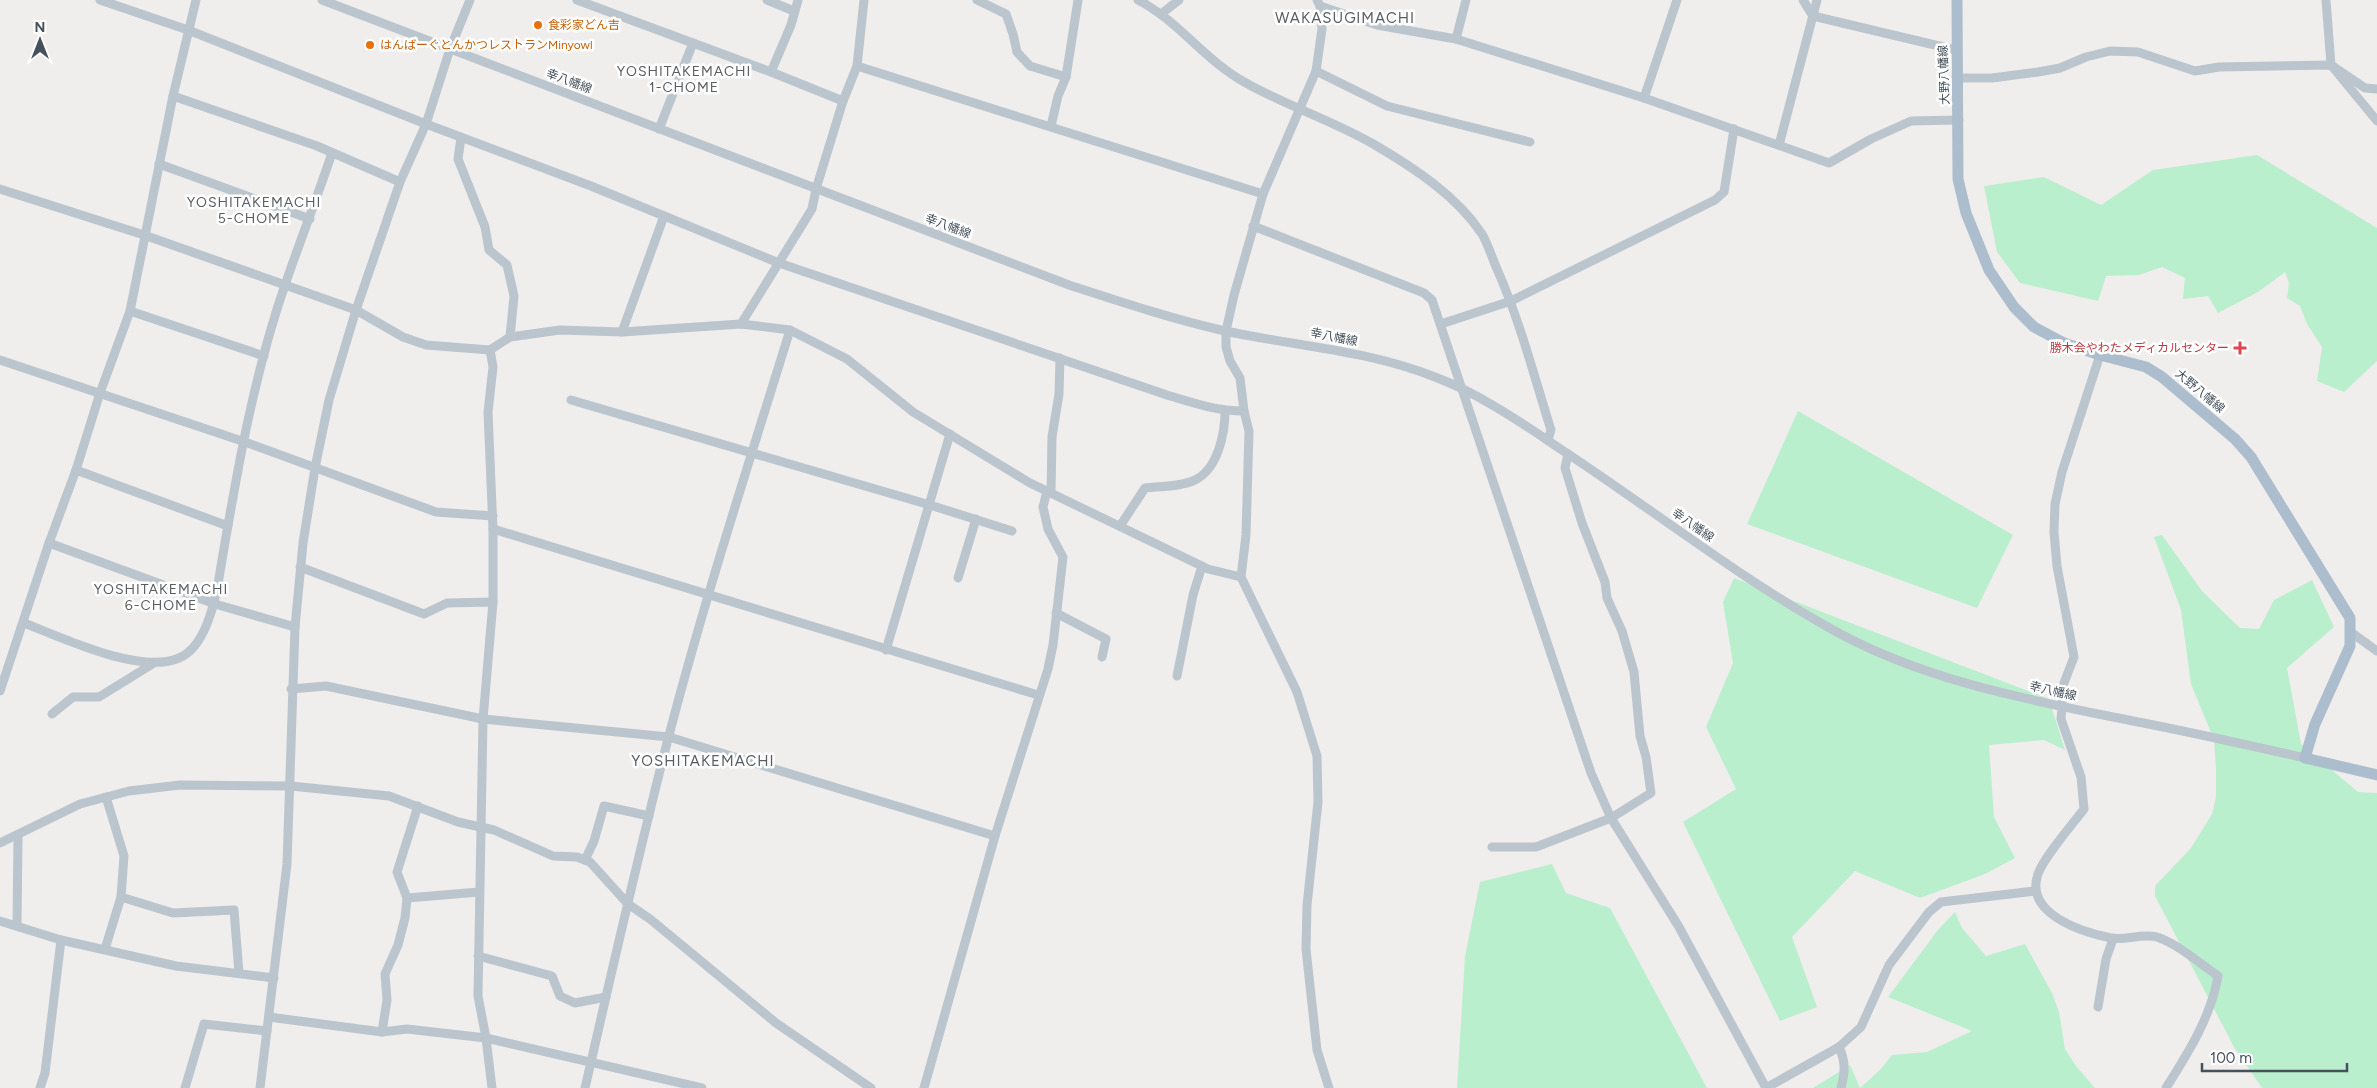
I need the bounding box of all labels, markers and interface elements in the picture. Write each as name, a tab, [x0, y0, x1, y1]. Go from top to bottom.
district label: WAKASUGIMACHI	[1275, 9, 1415, 27]
north arrow	[15, 15, 65, 65]
place label: 食彩家どん吉	[548, 18, 620, 32]
text: N	[35, 19, 45, 36]
marker: 食彩家どん吉	[532, 19, 544, 31]
place label: はんばーぐとんかつレストランMinyowl	[380, 38, 593, 52]
marker: はんばーぐとんかつレストランMinyowl	[364, 39, 376, 51]
street label: 大野八幡線	[1936, 45, 1952, 105]
district label: YOSHITAKEMACHI 1-CHOME	[617, 63, 751, 96]
street label: 幸八幡線	[544, 66, 594, 96]
district label: YOSHITAKEMACHI 5-CHOME	[187, 194, 321, 227]
street label: 幸八幡線	[923, 211, 973, 241]
street label: 幸八幡線	[1309, 326, 1359, 348]
place label: 勝木会やわたメディカルセンター	[2050, 341, 2229, 355]
marker: 勝木会やわたメディカルセンター	[2233, 341, 2247, 355]
street label: 大野八幡線	[2173, 366, 2227, 416]
street label: 幸八幡線	[1669, 505, 1717, 545]
district label: YOSHITAKEMACHI 6-CHOME	[94, 581, 228, 614]
street label: 幸八幡線	[2028, 679, 2078, 703]
district label: YOSHITAKEMACHI	[631, 752, 775, 770]
scale bar	[2202, 1040, 2347, 1072]
text: 100 m	[2210, 1049, 2252, 1067]

